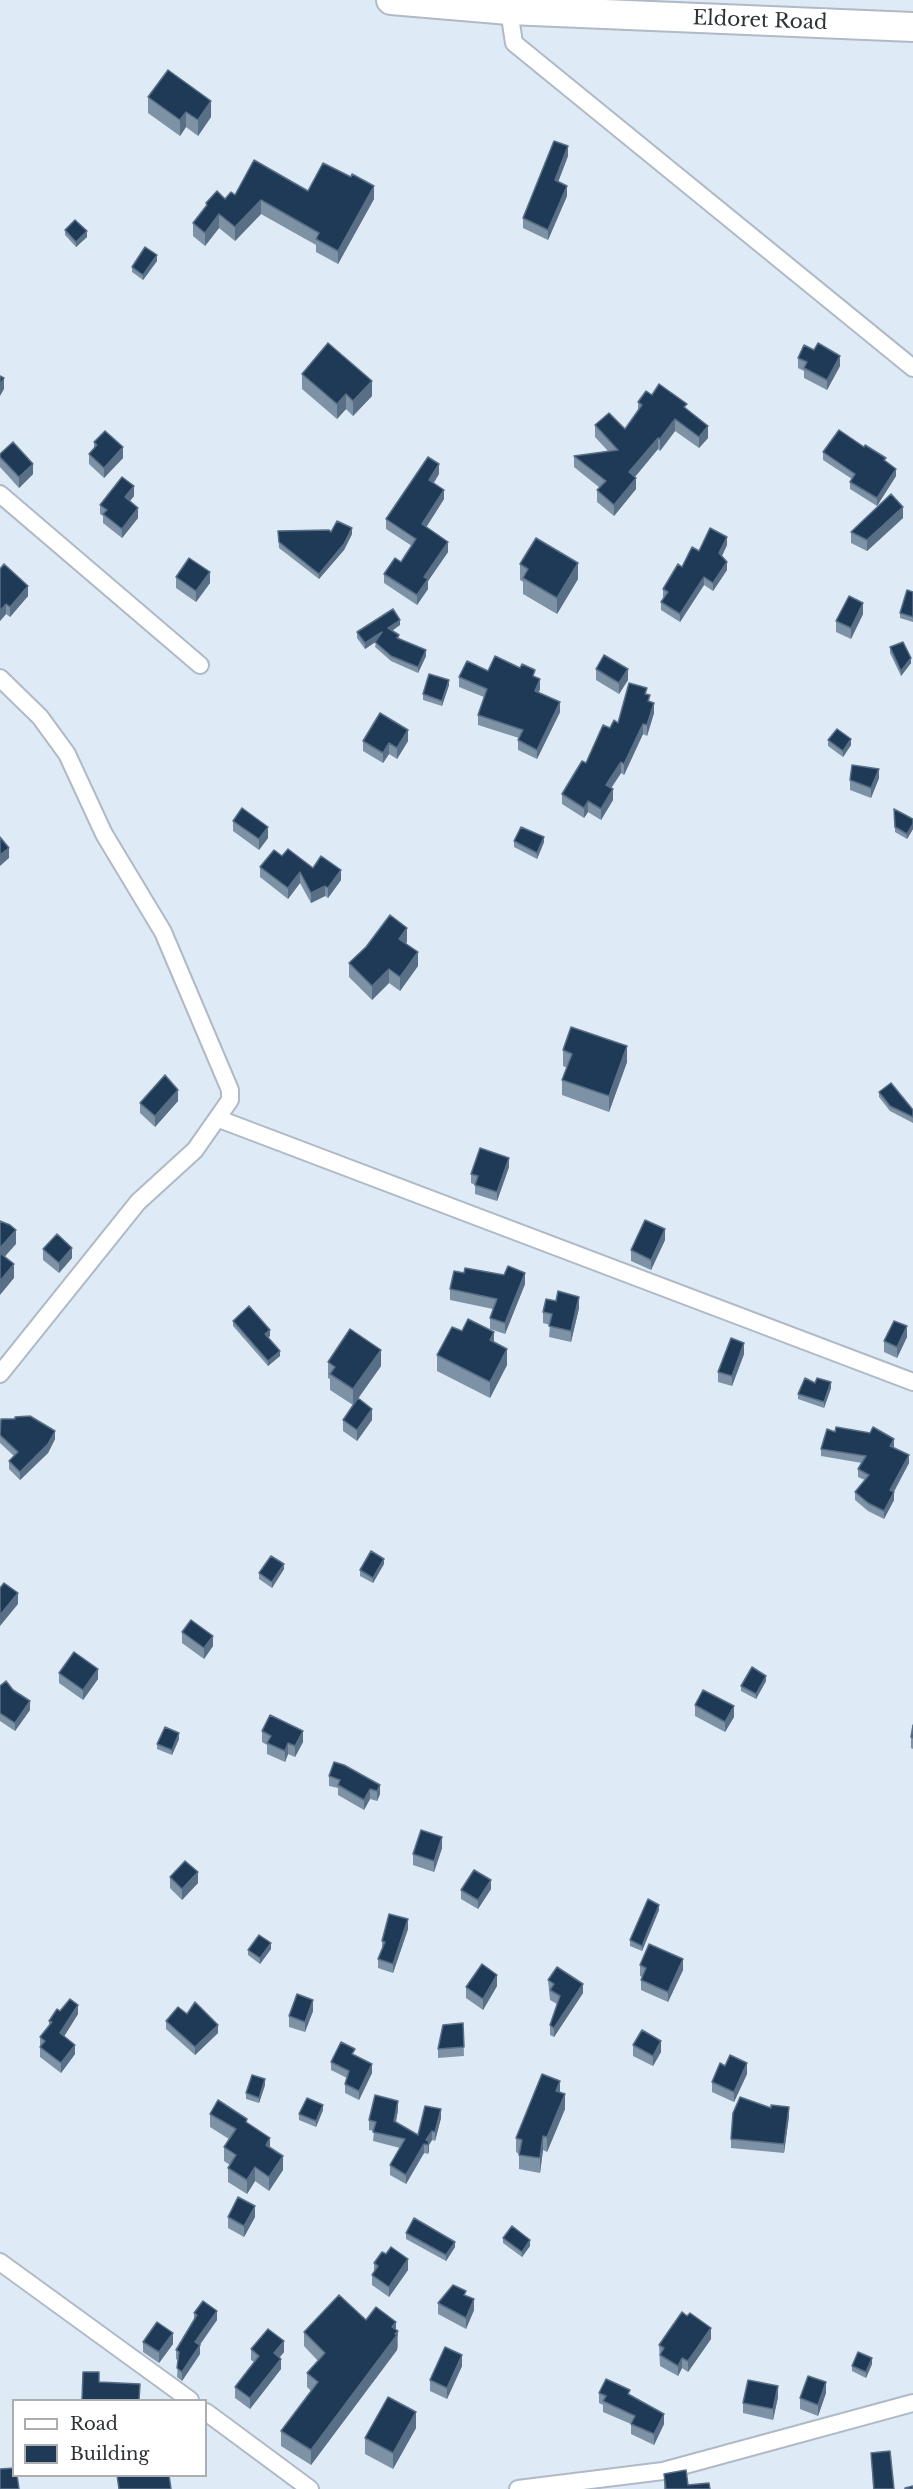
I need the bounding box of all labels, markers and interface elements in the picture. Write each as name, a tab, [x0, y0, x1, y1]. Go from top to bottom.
street label: Eldoret Road	[692, 7, 828, 35]
legend	[12, 2399, 207, 2477]
text: Road	[70, 2413, 118, 2435]
text: Building	[70, 2443, 149, 2465]

